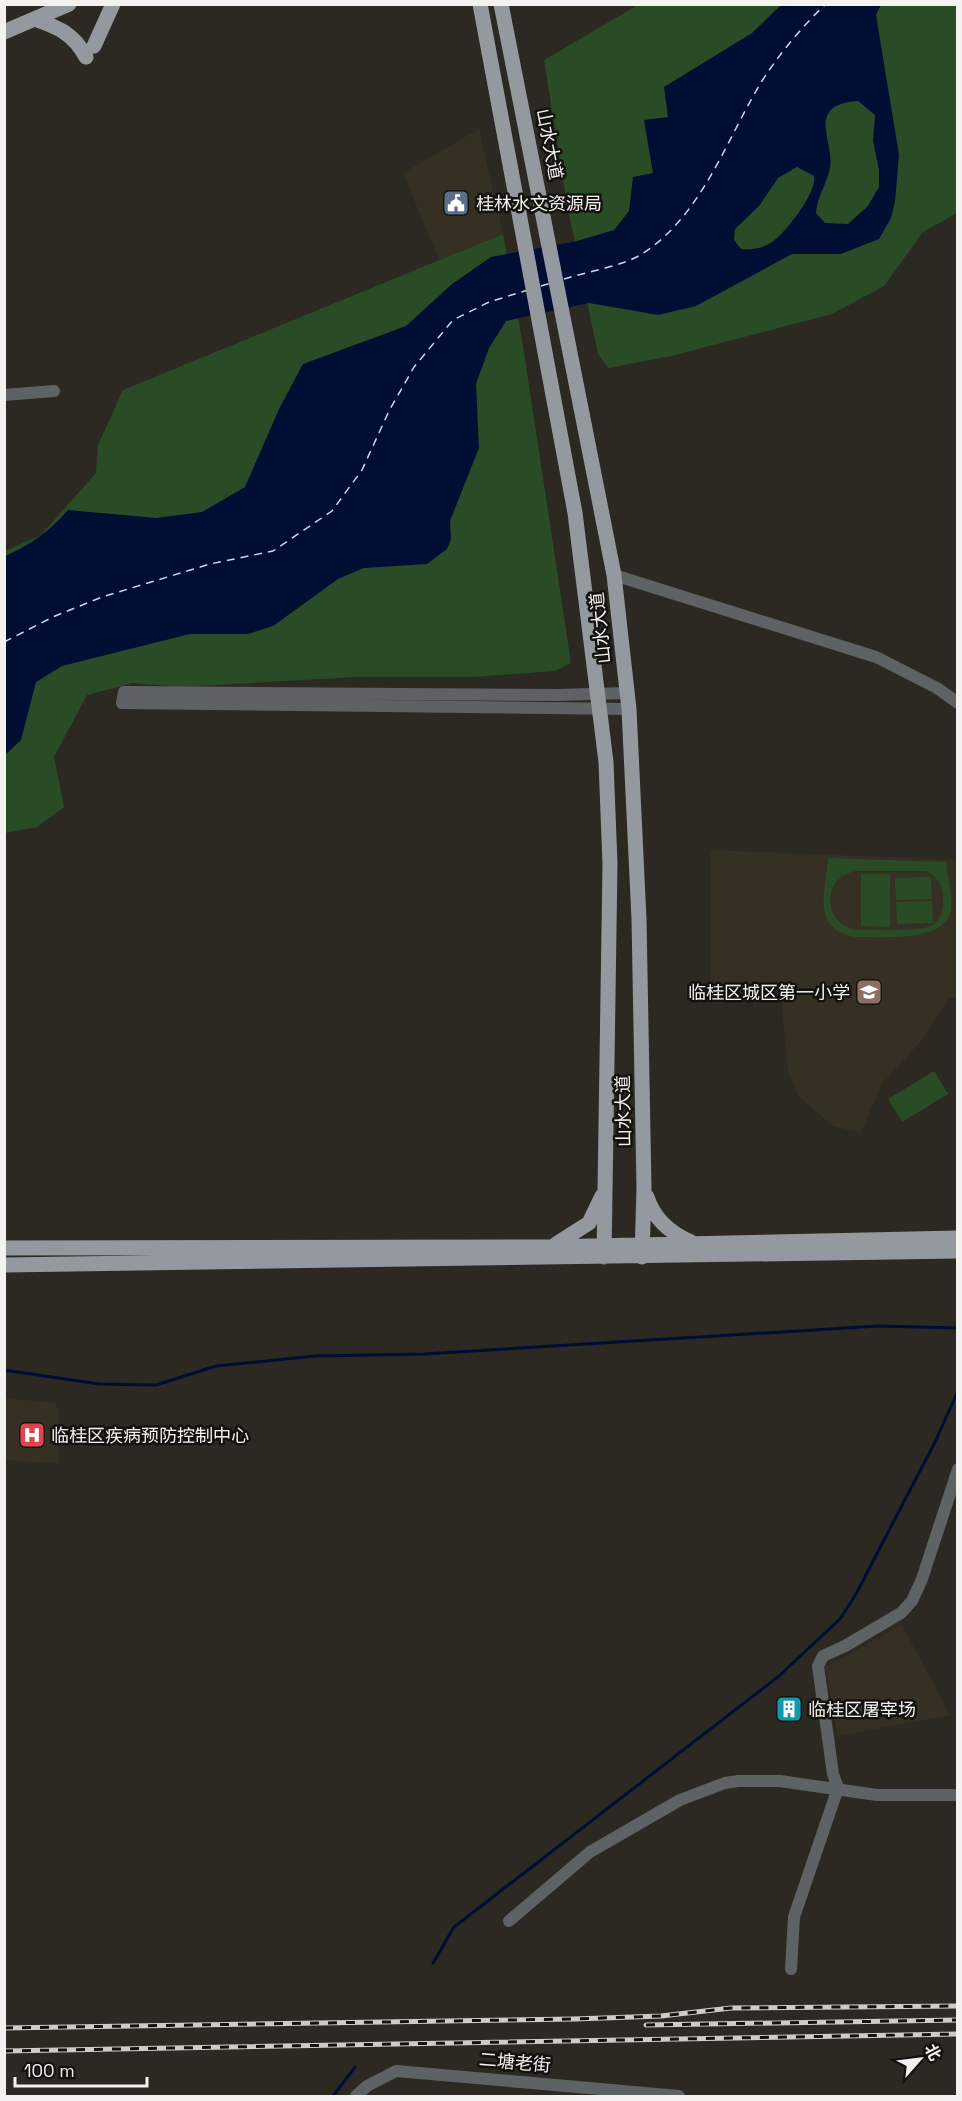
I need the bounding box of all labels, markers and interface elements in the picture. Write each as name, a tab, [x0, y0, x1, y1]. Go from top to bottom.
street label: 山水大道	[532, 106, 568, 182]
public building icon: 桂林水文资源局	[441, 188, 471, 218]
place label: 桂林水文资源局	[476, 192, 602, 215]
street label: 山水大道	[585, 591, 615, 665]
school or university icon: 临桂区城区第一小学	[854, 977, 884, 1007]
place label: 临桂区城区第一小学	[688, 981, 850, 1004]
street label: 山水大道	[611, 1075, 635, 1147]
hospital icon: 临桂区疾病预防控制中心	[17, 1420, 47, 1450]
place label: 临桂区疾病预防控制中心	[51, 1424, 249, 1447]
building icon: 临桂区屠宰场	[774, 1694, 804, 1724]
place label: 临桂区屠宰场	[808, 1698, 916, 1721]
north arrow	[890, 2029, 950, 2089]
text: 北	[920, 2040, 946, 2064]
street label: 二塘老街	[478, 2047, 552, 2077]
scale bar	[15, 2050, 147, 2088]
text: 100 m	[24, 2059, 75, 2082]

